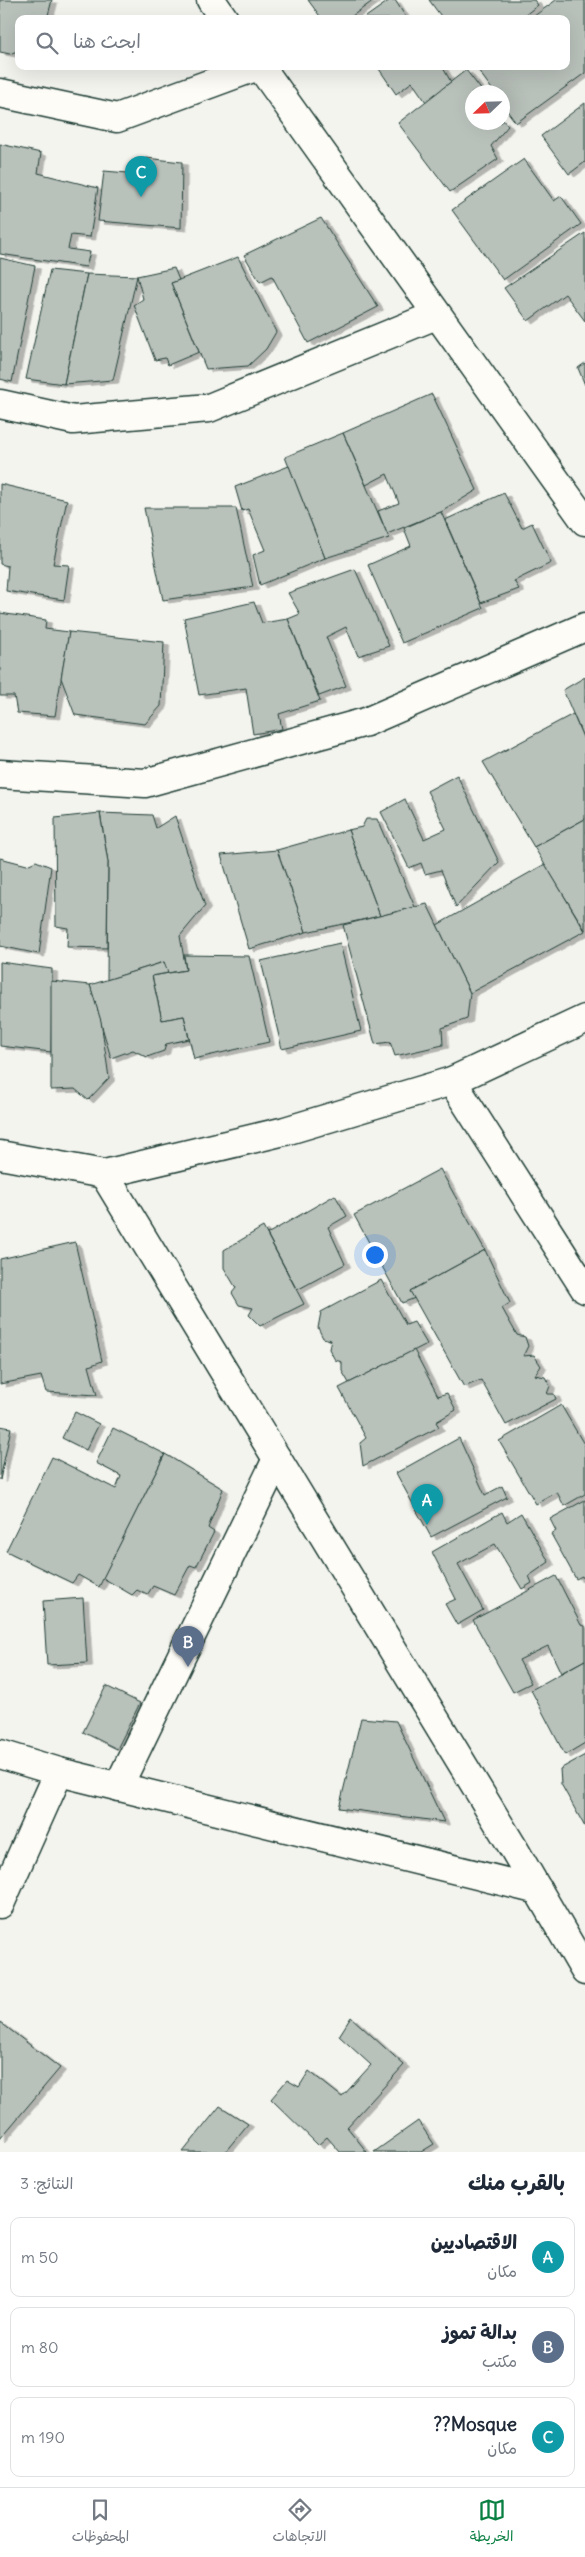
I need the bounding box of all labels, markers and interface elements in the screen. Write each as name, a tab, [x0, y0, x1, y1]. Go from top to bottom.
search box	[15, 15, 570, 70]
icon: search	[33, 29, 61, 57]
text: ابحث هنا	[73, 29, 141, 53]
north arrow	[465, 85, 510, 130]
pin: C	[125, 156, 157, 197]
your location	[362, 1242, 388, 1268]
pin: A	[411, 1484, 443, 1525]
pin: B	[172, 1626, 204, 1667]
text: بالقرب منك	[468, 2169, 565, 2196]
text: النتائج: 3	[20, 2173, 73, 2193]
text: الاقتصاديين	[431, 2230, 517, 2254]
text: 50 m	[21, 2247, 59, 2267]
text: A	[543, 2247, 553, 2267]
text: مكان	[487, 2261, 517, 2281]
text: بدالة تموز	[442, 2320, 517, 2344]
text: 80 m	[21, 2337, 59, 2357]
text: B	[543, 2337, 553, 2357]
text: مكتب	[482, 2351, 517, 2371]
text: Mosque??	[434, 2412, 517, 2436]
text: 190 m	[21, 2427, 65, 2447]
text: C	[543, 2427, 553, 2447]
text: مكان	[487, 2438, 517, 2458]
tab: المحفوظات	[72, 2496, 129, 2549]
tab: الاتجاهات	[272, 2496, 327, 2549]
tab: الخريطة	[470, 2496, 513, 2549]

